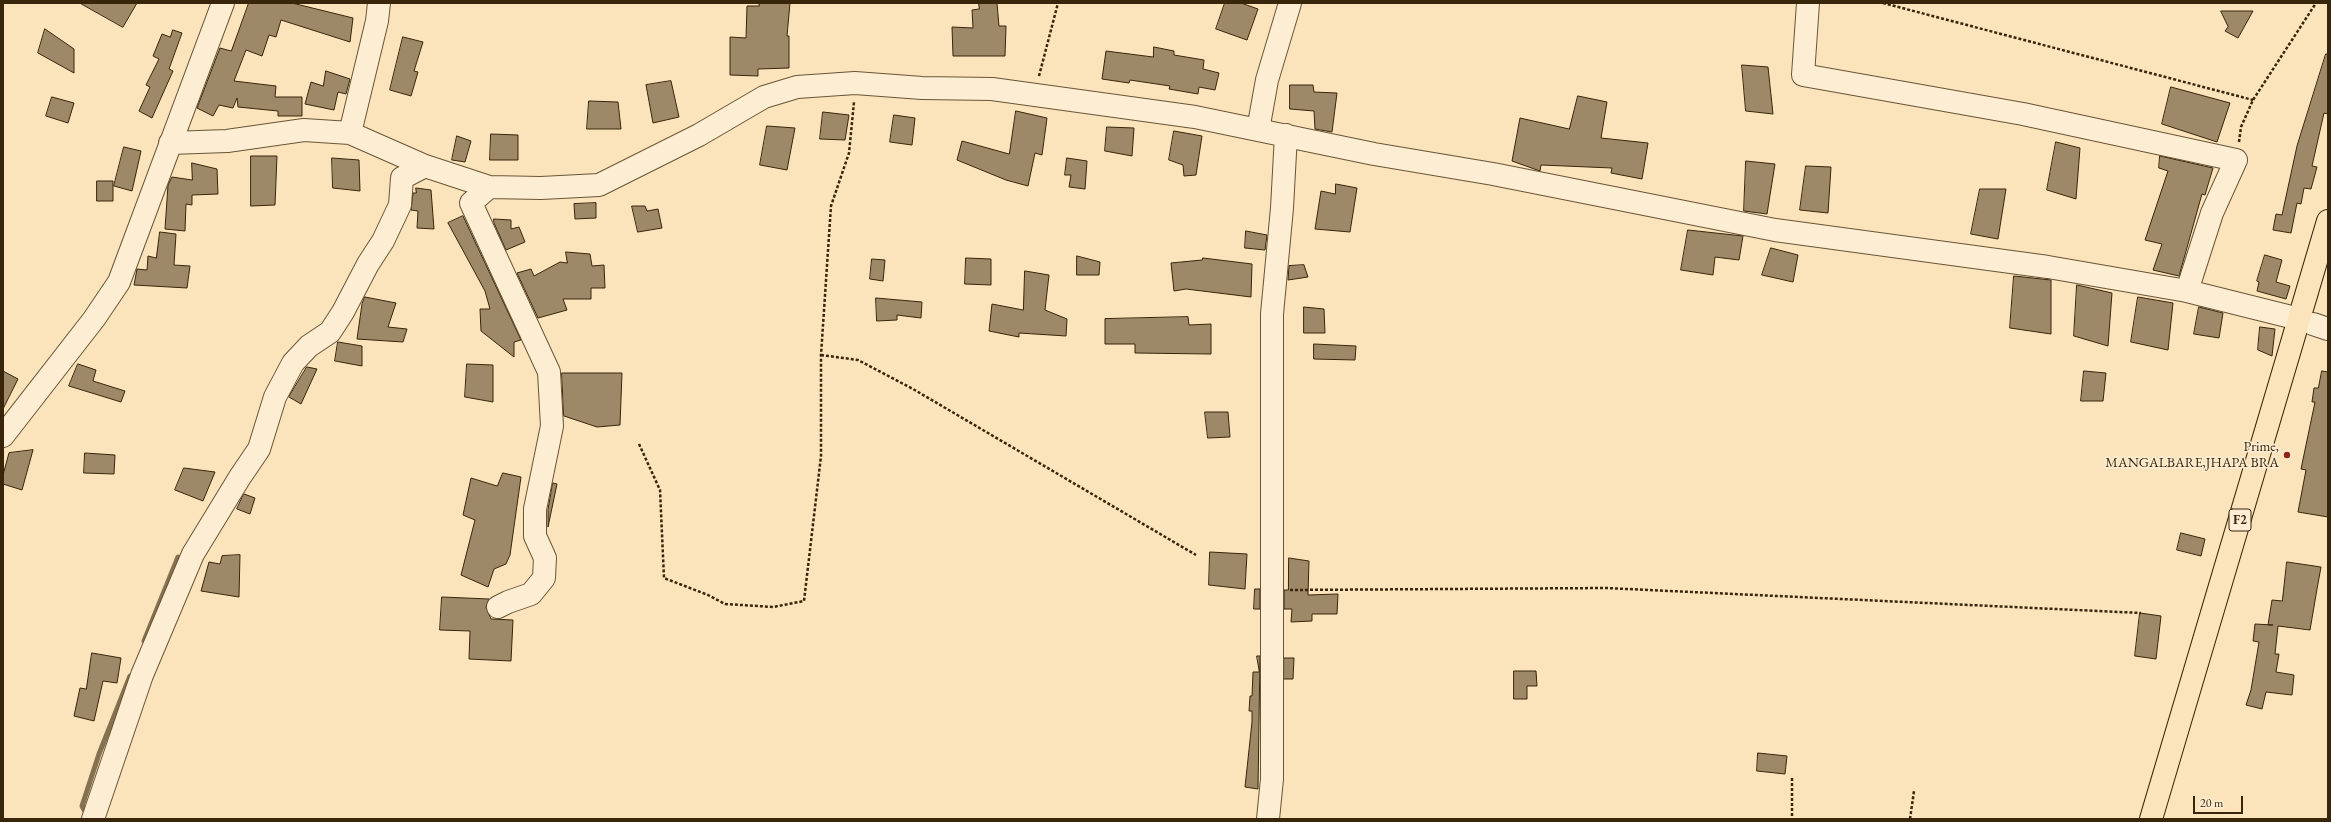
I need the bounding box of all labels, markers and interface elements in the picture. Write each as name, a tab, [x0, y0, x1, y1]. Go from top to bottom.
place label: Prime, MANGALBARE,JHAPA BRA	[2105, 439, 2279, 472]
marker: Prime, MANGALBARE,JHAPA BRA	[2282, 450, 2292, 460]
road number: F2	[2229, 509, 2251, 531]
scale bar	[2195, 788, 2245, 814]
text: 20 m	[2200, 795, 2223, 811]

